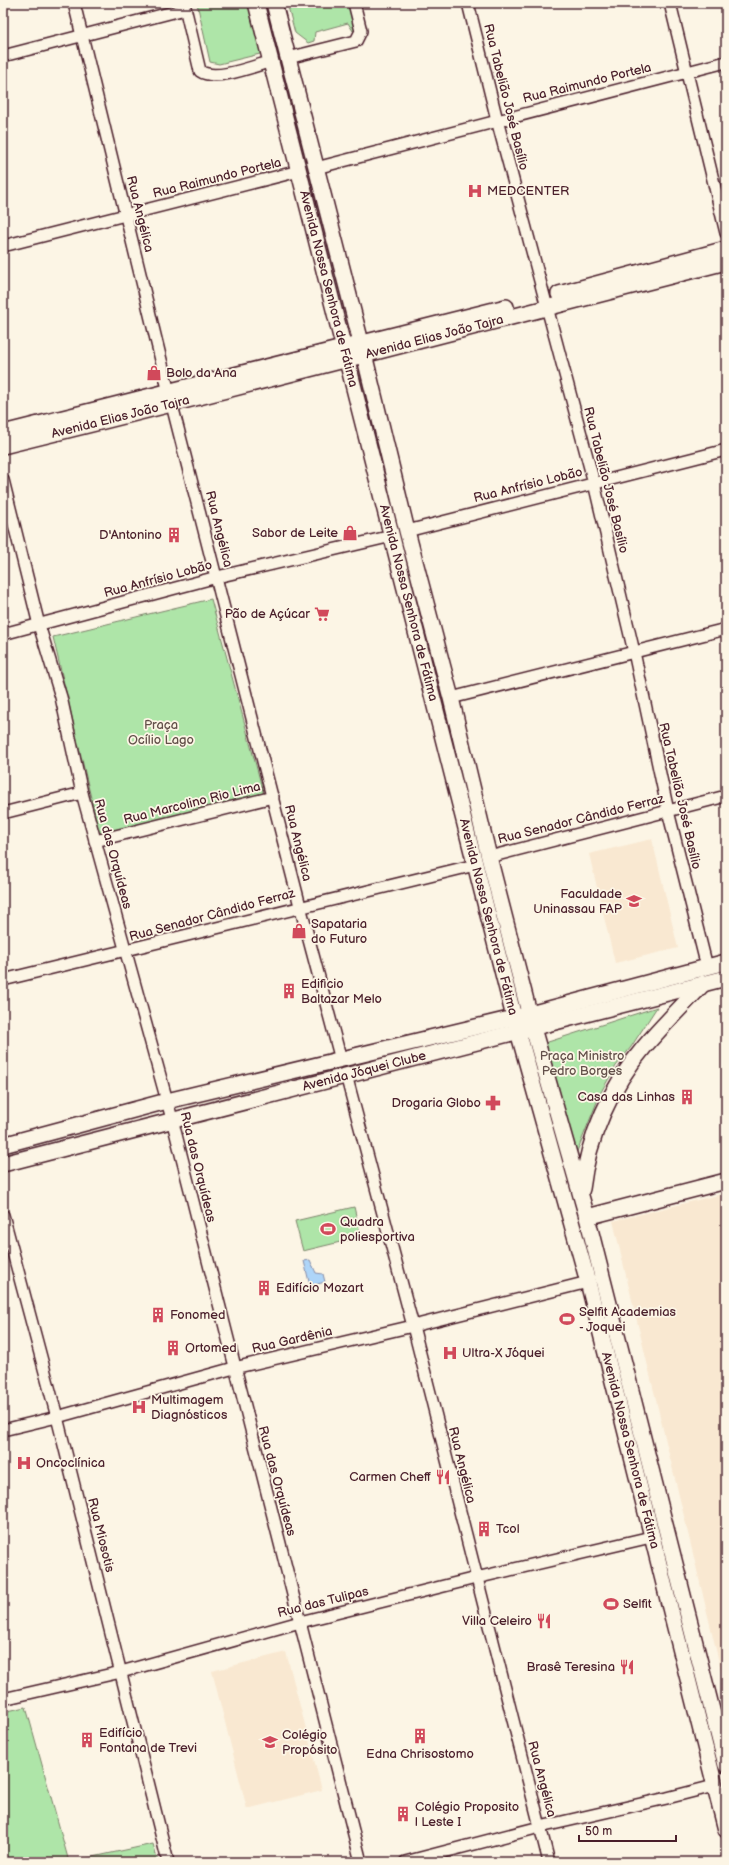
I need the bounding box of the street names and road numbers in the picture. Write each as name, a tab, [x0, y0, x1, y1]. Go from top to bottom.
street label: Rua Tabelião José Basílio	[480, 22, 532, 172]
street label: Rua Raimundo Portela	[521, 59, 653, 107]
street label: Rua Raimundo Portela	[151, 154, 283, 202]
street label: Rua Angélica	[123, 174, 157, 254]
street label: Avenida Nossa Senhora de Fátima	[296, 189, 361, 389]
street label: Avenida Elias João Tajra	[364, 311, 505, 362]
street label: Avenida Elias João Tajra	[50, 392, 191, 442]
street label: Rua Tabelião José Basílio	[580, 405, 632, 555]
street label: Rua Anfrísio Lobão	[472, 464, 584, 506]
street label: Rua Angélica	[202, 489, 236, 569]
street label: Avenida Nossa Senhora de Fátima	[376, 503, 441, 703]
street label: Rua Anfrísio Lobão	[102, 557, 214, 601]
street label: Rua Tabelião José Basílio	[655, 721, 705, 871]
street label: Rua Marcolino Rio Lima	[122, 778, 262, 828]
street label: Rua Senador Cândido Ferraz	[496, 790, 667, 847]
street label: Rua das Orquídeas	[91, 797, 136, 911]
street label: Rua Angélica	[281, 803, 315, 883]
street label: Avenida Nossa Senhora de Fátima	[456, 817, 521, 1017]
street label: Rua Senador Cândido Ferraz	[127, 885, 297, 945]
street label: Avenida Jóquei Clube	[301, 1047, 428, 1095]
street label: Rua das Orquídeas	[177, 1110, 220, 1224]
street label: Rua Gardênia	[250, 1323, 334, 1357]
street label: Avenida Nossa Senhora de Fátima	[598, 1350, 663, 1550]
street label: Rua das Orquídeas	[255, 1424, 300, 1538]
street label: Rua Angélica	[445, 1425, 479, 1505]
street label: Rua Miosotis	[84, 1496, 118, 1574]
street label: Rua das Tulipas	[276, 1583, 371, 1621]
street label: Rua Angélica	[524, 1739, 560, 1819]

